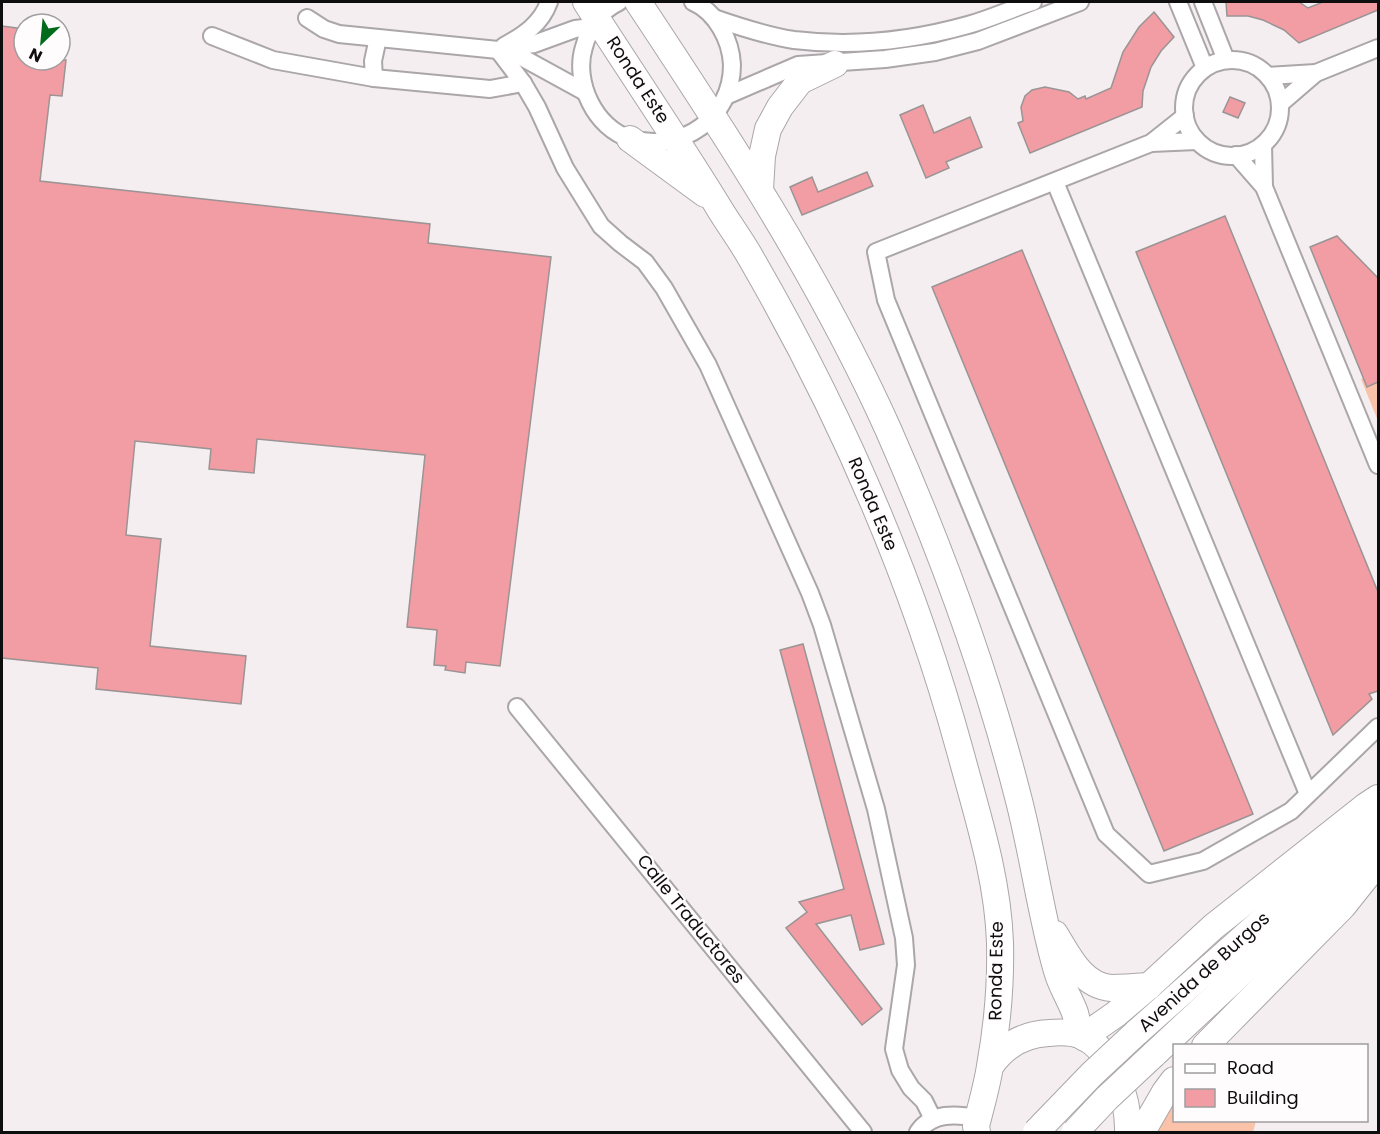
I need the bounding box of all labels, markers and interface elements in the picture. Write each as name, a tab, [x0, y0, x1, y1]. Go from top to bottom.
north arrow	[12, 12, 72, 72]
street label: Ronda Este	[601, 31, 676, 128]
text: N	[25, 42, 46, 68]
street label: Ronda Este	[843, 453, 904, 554]
street label: Calle Traductores	[631, 849, 751, 989]
street label: Avenida de Burgos	[1133, 906, 1275, 1037]
street label: Ronda Este	[982, 921, 1009, 1021]
legend	[1173, 1044, 1368, 1122]
text: Road	[1227, 1055, 1274, 1080]
text: Building	[1227, 1085, 1299, 1110]

